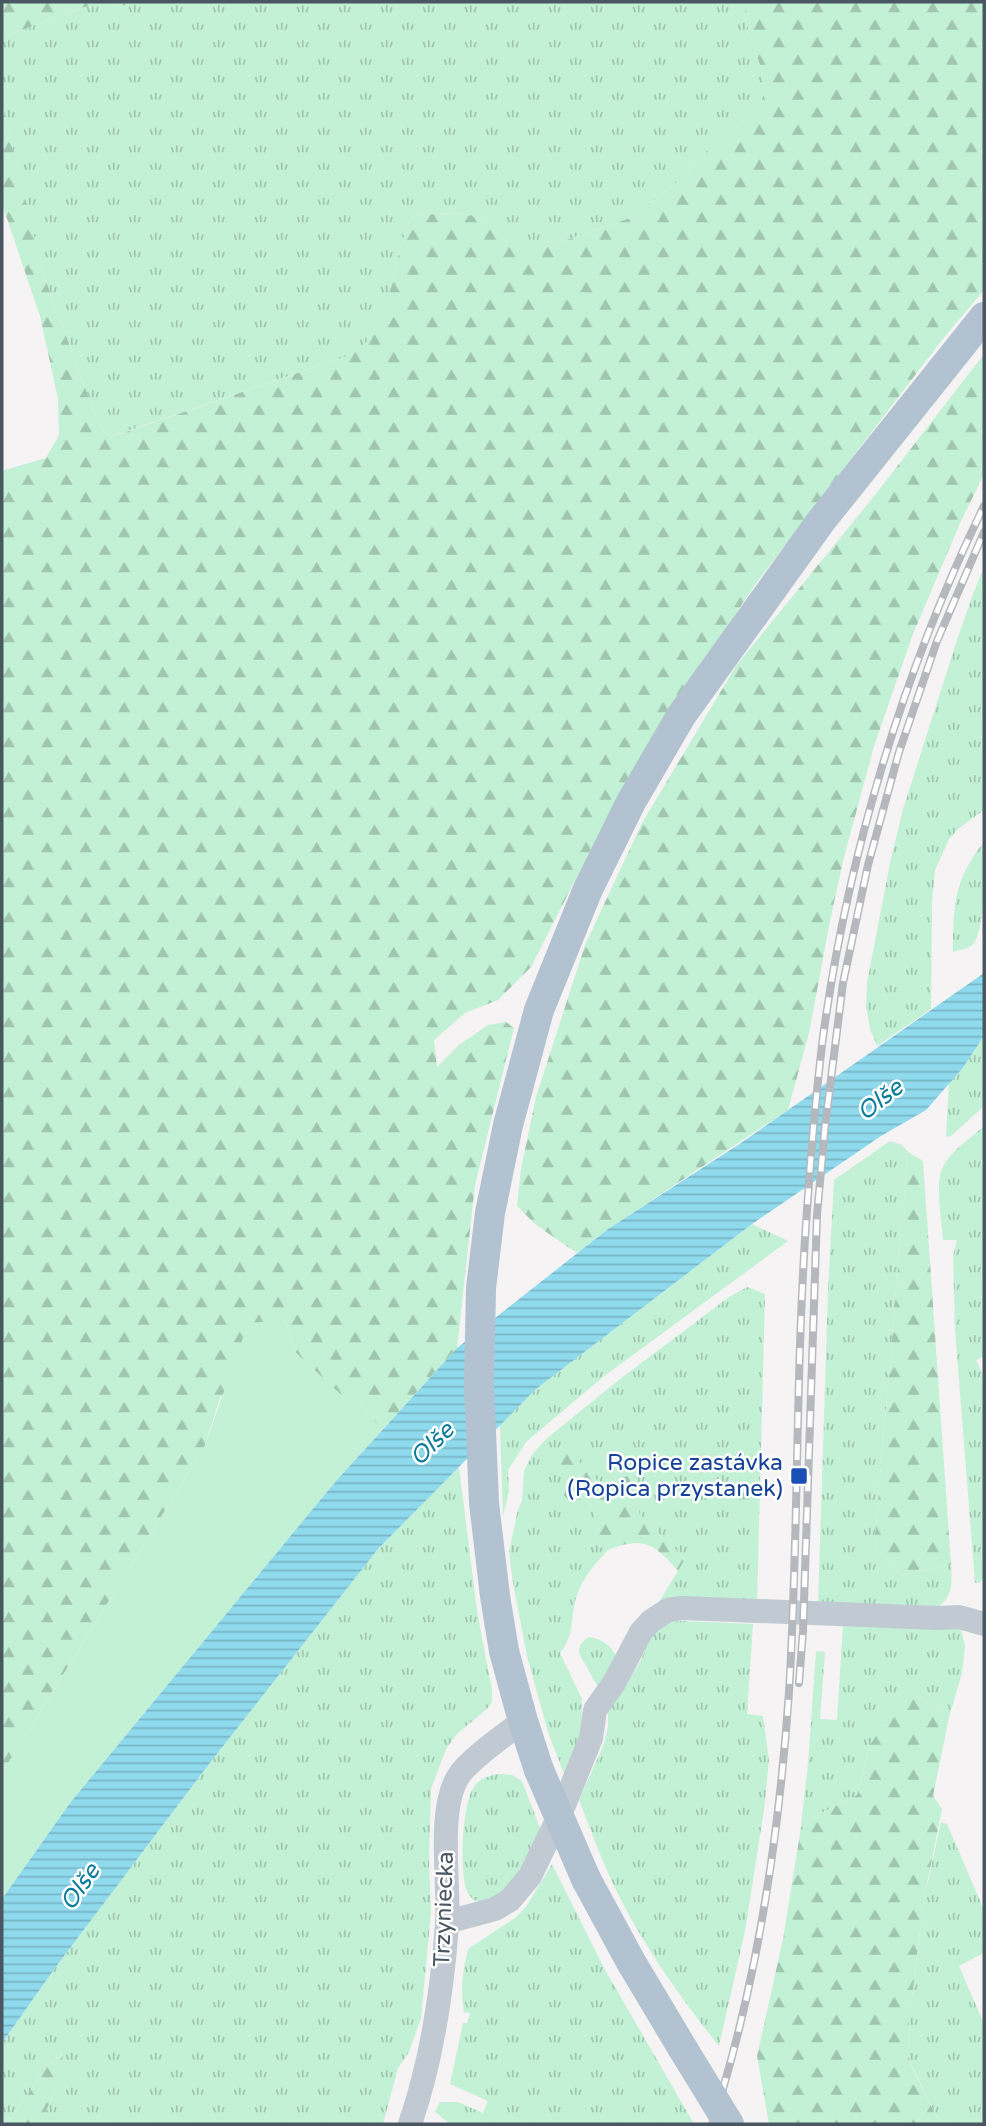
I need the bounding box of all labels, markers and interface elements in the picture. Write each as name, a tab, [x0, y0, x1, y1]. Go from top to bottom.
water label: Olše	[851, 1072, 910, 1127]
water label: Olše	[404, 1415, 461, 1472]
place label: Ropice zastávka (Ropica przystanek)	[567, 1449, 783, 1503]
marker: Ropice zastávka (Ropica przystanek)	[789, 1466, 809, 1486]
street label: Trzyniecka	[428, 1851, 460, 1967]
water label: Olše	[54, 1857, 107, 1916]

